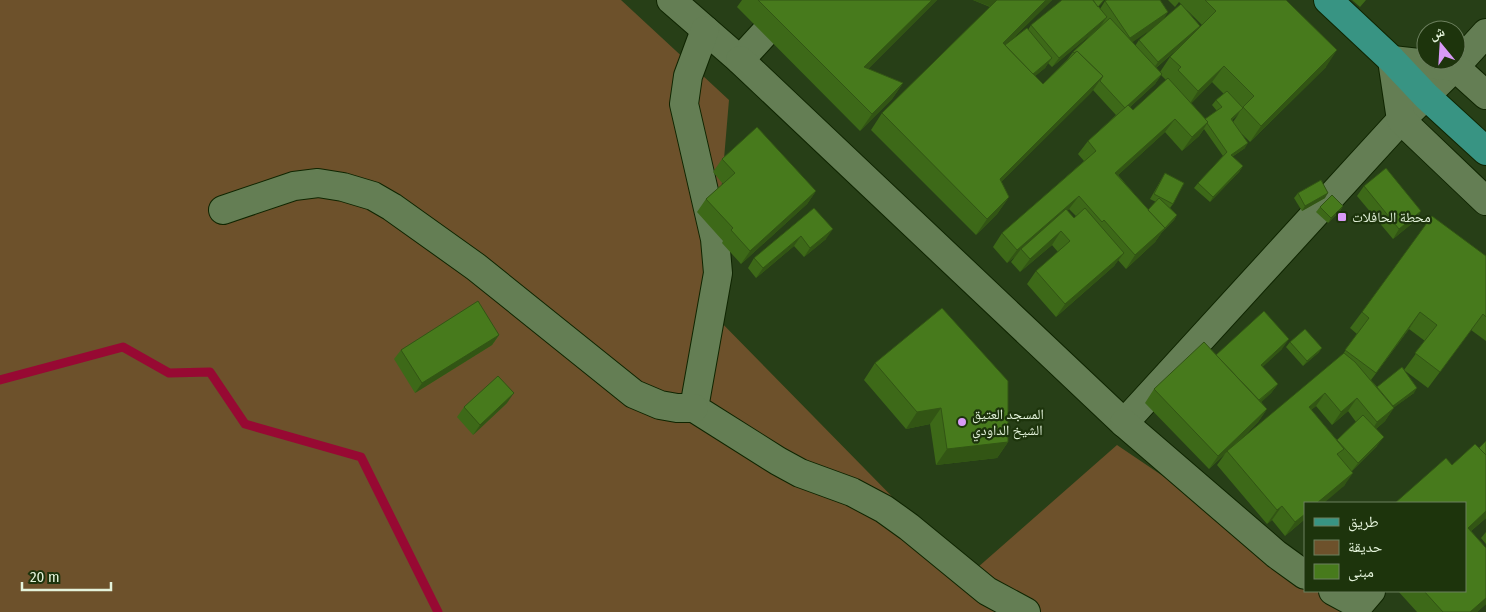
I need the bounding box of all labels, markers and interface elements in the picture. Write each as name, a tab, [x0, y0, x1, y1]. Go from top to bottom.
north arrow	[1416, 20, 1466, 70]
text: ش	[1427, 23, 1447, 43]
place label: محطة الحافلات	[1352, 209, 1431, 226]
marker: محطة الحافلات	[1336, 211, 1348, 223]
place label: المسجد العتيق الشيخ الداودي	[972, 406, 1044, 442]
marker: المسجد العتيق الشيخ الداودي	[956, 416, 968, 428]
legend	[1304, 502, 1466, 592]
text: طريق	[1348, 513, 1379, 532]
text: حديقة	[1348, 538, 1383, 556]
scale bar	[22, 560, 111, 592]
text: مبنى	[1348, 563, 1374, 582]
text: 20 m	[30, 568, 60, 586]

